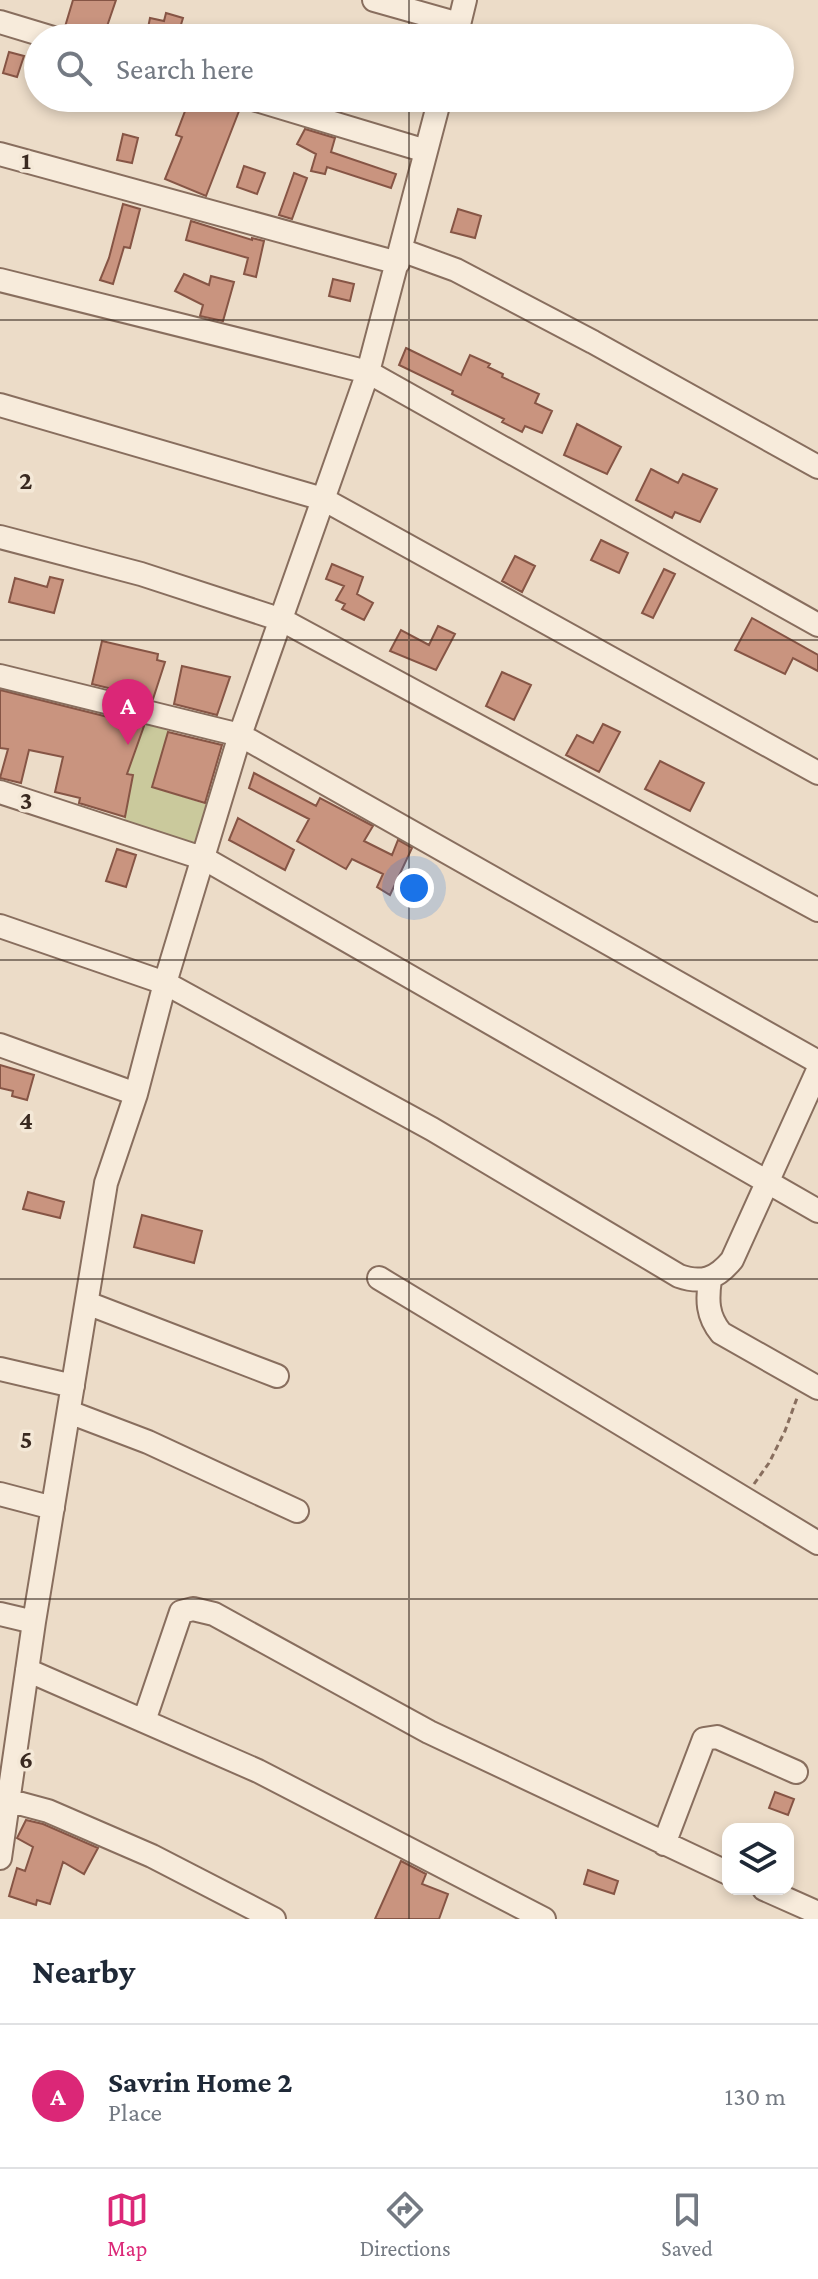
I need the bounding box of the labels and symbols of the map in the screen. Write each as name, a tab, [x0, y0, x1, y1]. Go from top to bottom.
text: 1	[21, 146, 31, 175]
text: 2	[19, 466, 33, 495]
pin: A	[102, 679, 154, 745]
text: 3	[20, 786, 32, 815]
your location	[394, 868, 434, 908]
text: 4	[19, 1106, 33, 1135]
text: 5	[20, 1425, 32, 1454]
text: 6	[19, 1745, 33, 1774]

